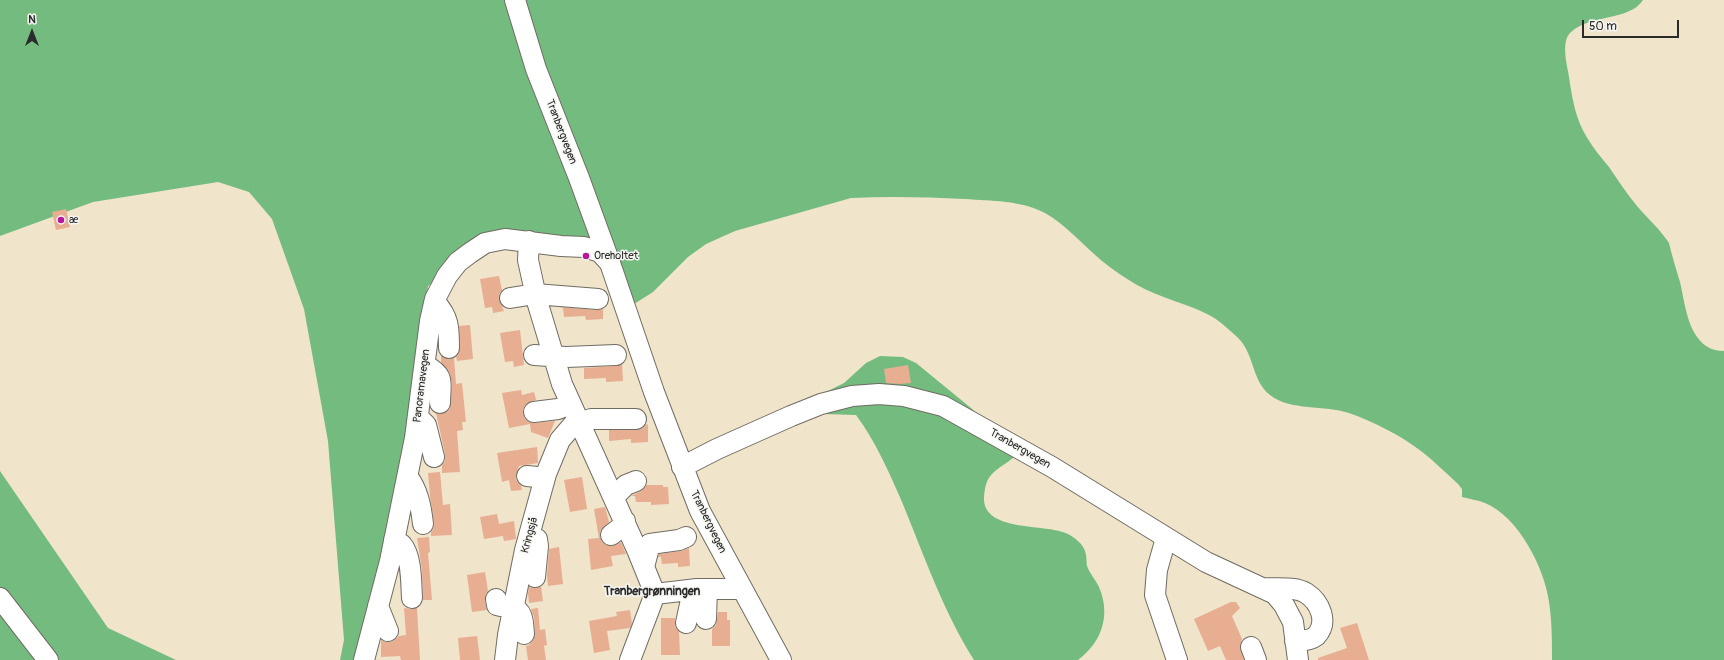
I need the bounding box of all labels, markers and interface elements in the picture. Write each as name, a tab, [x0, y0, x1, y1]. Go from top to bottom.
north arrow	[12, 12, 52, 52]
scale bar	[1584, 12, 1681, 38]
text: N	[28, 13, 36, 26]
text: 50 m	[1589, 19, 1617, 34]
street label: Tranbergvegen	[543, 98, 579, 166]
place label: æ	[69, 213, 79, 227]
marker: æ	[56, 215, 66, 225]
place label: Oreholtet	[594, 249, 638, 263]
marker: Oreholtet	[581, 251, 591, 261]
street label: Panoramavegen	[411, 348, 433, 424]
street label: Tranbergvegen	[987, 426, 1053, 472]
street label: Tranbergvegen	[687, 488, 729, 556]
street label: Kringsjå	[519, 515, 541, 555]
district label: Tranbergrønningen	[604, 585, 700, 599]

